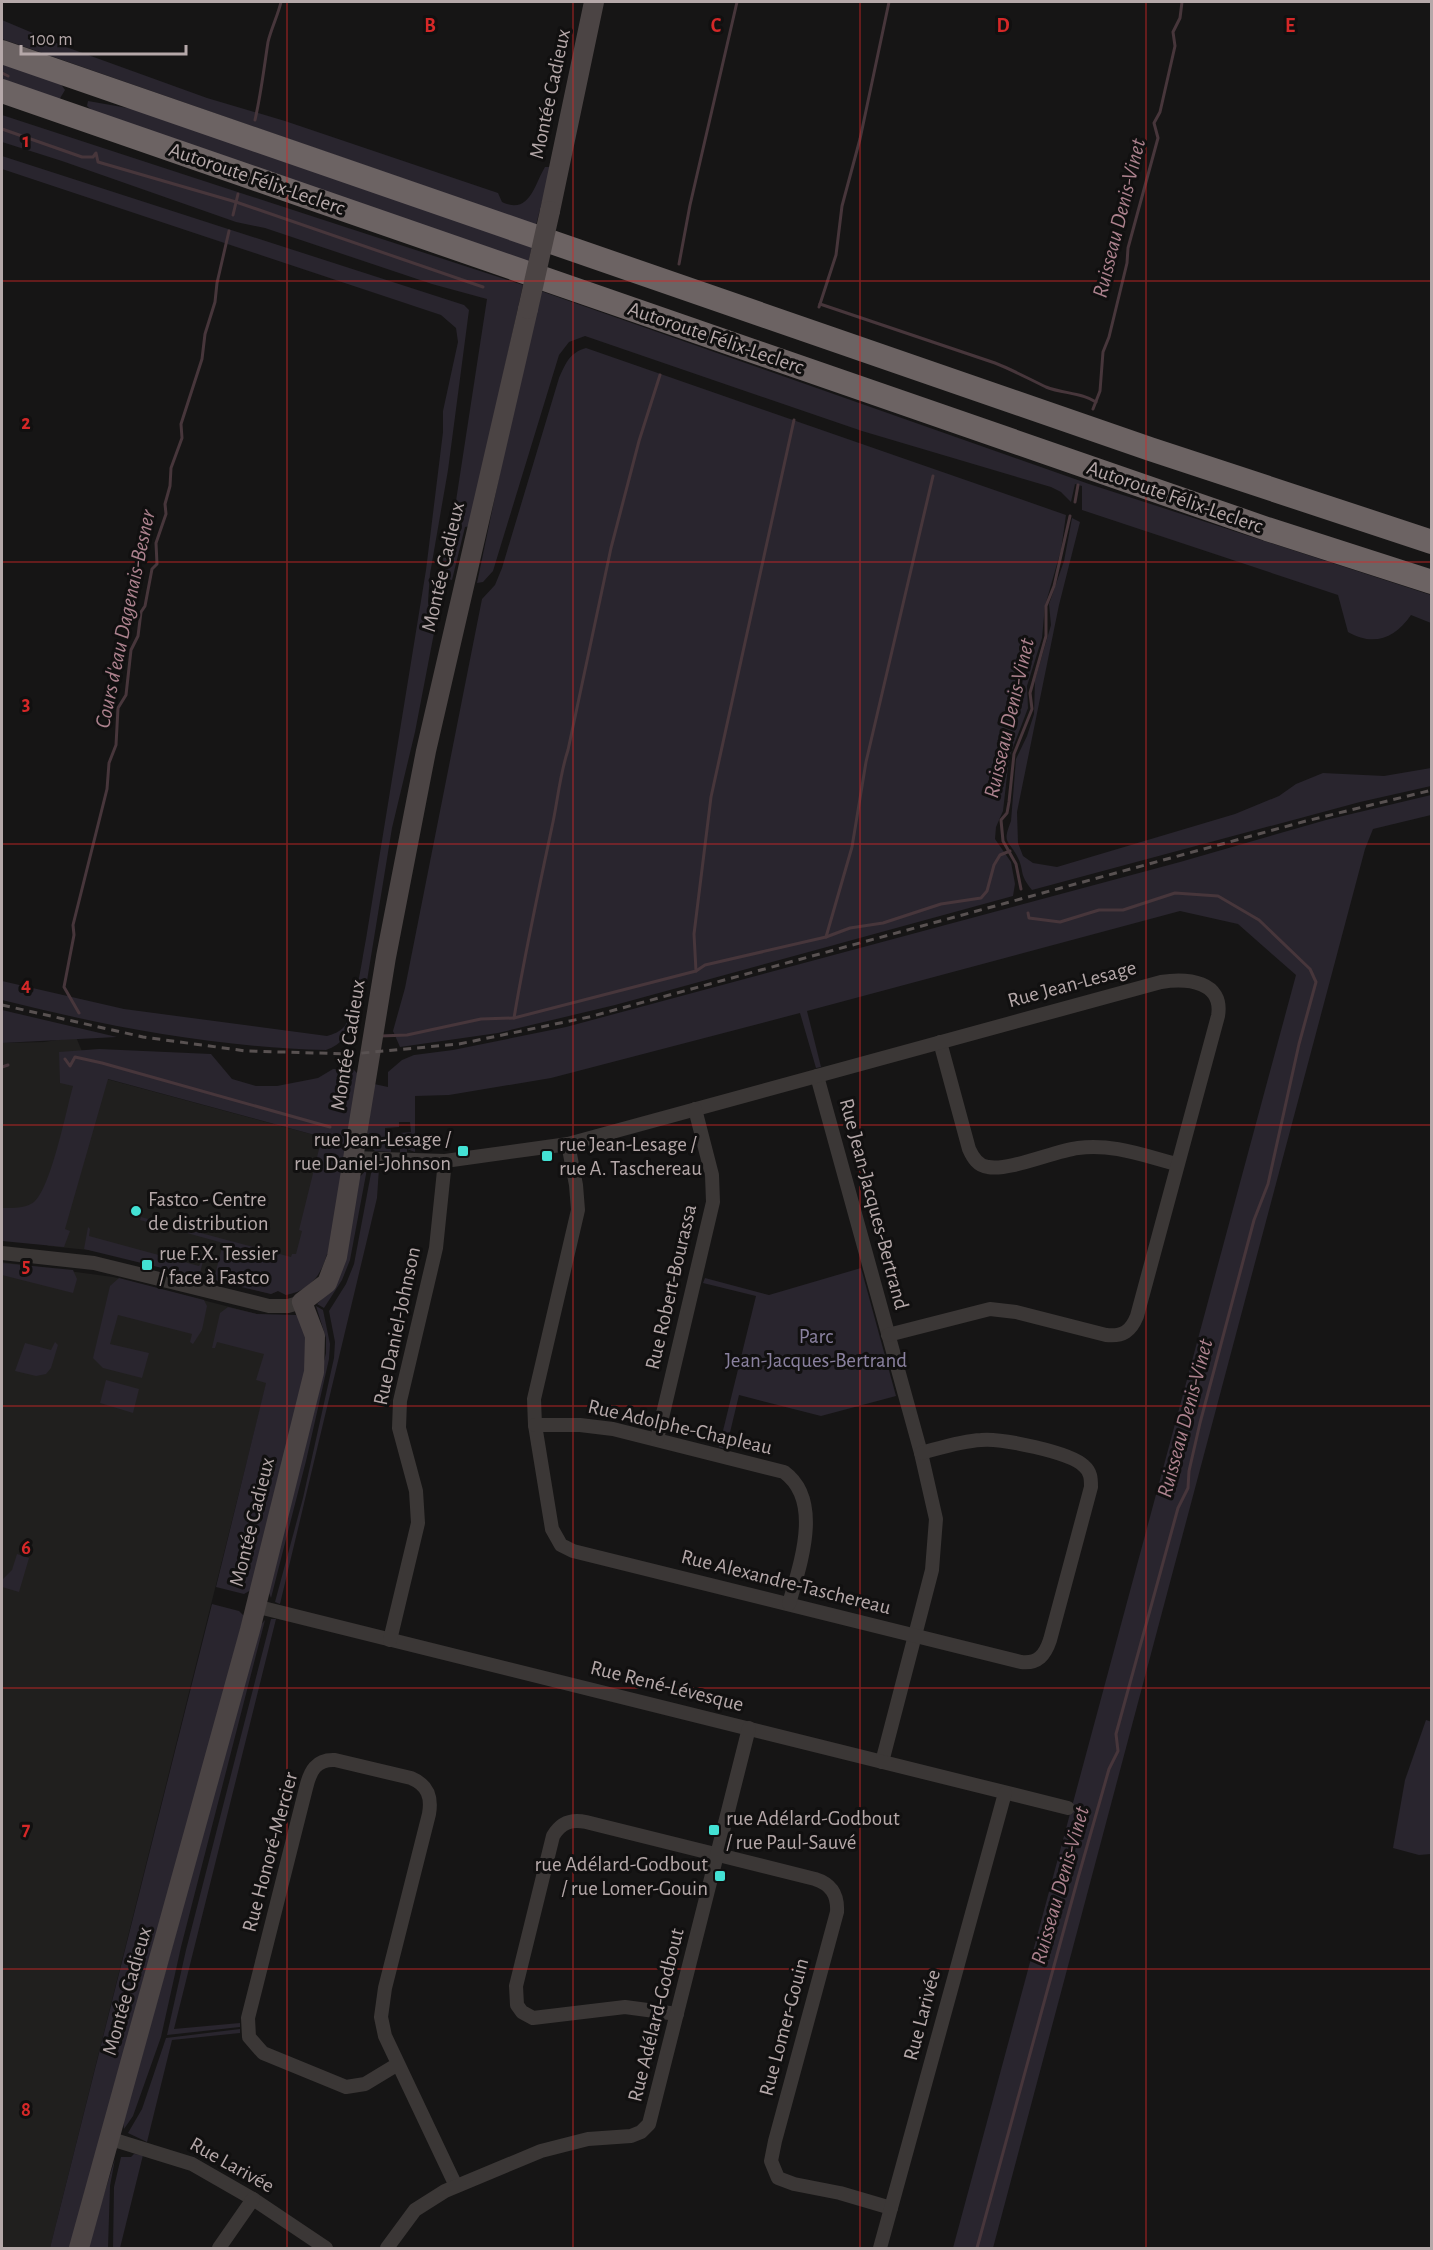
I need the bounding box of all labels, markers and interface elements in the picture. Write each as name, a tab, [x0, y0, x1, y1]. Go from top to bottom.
text: B	[424, 16, 436, 36]
text: C	[711, 16, 722, 36]
text: D	[996, 16, 1010, 36]
text: E	[1285, 16, 1295, 36]
scale bar	[21, 18, 186, 56]
street label: Montée Cadieux	[526, 27, 574, 161]
text: 100 m	[30, 31, 73, 49]
text: 1	[22, 131, 30, 151]
water label: Ruisseau Denis-Vinet	[1089, 135, 1150, 300]
street label: Autoroute Félix-Leclerc	[166, 139, 348, 219]
street label: Autoroute Félix-Leclerc	[625, 298, 807, 378]
text: 2	[21, 413, 31, 433]
street label: Autoroute Félix-Leclerc	[1084, 457, 1266, 537]
street label: Montée Cadieux	[418, 500, 468, 634]
water label: Cours d'eau Dagenais-Besner	[91, 507, 159, 730]
water label: Ruisseau Denis-Vinet	[980, 635, 1038, 800]
text: 3	[22, 694, 30, 714]
street label: Rue Jean-Lesage	[1005, 957, 1139, 1011]
text: 4	[21, 975, 31, 995]
street label: Montée Cadieux	[327, 978, 369, 1112]
street label: Rue Jean-Jacques-Bertrand	[836, 1096, 912, 1312]
place label: rue Jean-Lesage / rue Daniel-Johnson	[294, 1129, 452, 1174]
place label: rue Jean-Lesage / rue A. Taschereau	[559, 1134, 702, 1179]
marker: rue Jean-Lesage / rue Daniel-Johnson	[456, 1144, 470, 1158]
marker: rue Jean-Lesage / rue A. Taschereau	[540, 1149, 554, 1163]
place label: Fastco - Centre de distribution	[148, 1189, 269, 1234]
street label: Rue Robert-Bourassa	[642, 1202, 700, 1372]
marker: Fastco - Centre de distribution	[129, 1204, 143, 1218]
place label: rue F.X. Tessier / face à Fastco	[159, 1243, 278, 1288]
street label: Rue Daniel-Johnson	[370, 1245, 424, 1407]
text: 5	[22, 1256, 30, 1276]
marker: rue F.X. Tessier / face à Fastco	[140, 1258, 154, 1272]
park label: Parc Jean-Jacques-Bertrand	[725, 1326, 907, 1371]
water label: Ruisseau Denis-Vinet	[1153, 1336, 1217, 1500]
street label: Rue Adolphe-Chapleau	[586, 1396, 774, 1458]
street label: Montée Cadieux	[226, 1455, 278, 1589]
text: 6	[21, 1538, 31, 1558]
street label: Rue Alexandre-Taschereau	[679, 1546, 893, 1618]
street label: Rue René-Lévesque	[588, 1657, 746, 1715]
street label: Rue Honoré-Mercier	[239, 1770, 301, 1934]
water label: Ruisseau Denis-Vinet	[1027, 1803, 1093, 1967]
place label: rue Adélard-Godbout / rue Paul-Sauvé	[726, 1808, 900, 1853]
text: 7	[22, 1819, 31, 1839]
marker: rue Adélard-Godbout / rue Paul-Sauvé	[707, 1823, 721, 1837]
place label: rue Adélard-Godbout / rue Lomer-Gouin	[534, 1854, 708, 1899]
marker: rue Adélard-Godbout / rue Lomer-Gouin	[713, 1869, 727, 1883]
street label: Montée Cadieux	[99, 1924, 155, 2058]
street label: Rue Adélard-Godbout	[624, 1926, 688, 2104]
street label: Rue Lomer-Gouin	[756, 1956, 812, 2098]
street label: Rue Larivée	[900, 1967, 944, 2063]
text: 8	[21, 2100, 31, 2120]
street label: Rue Larivée	[186, 2133, 278, 2197]

